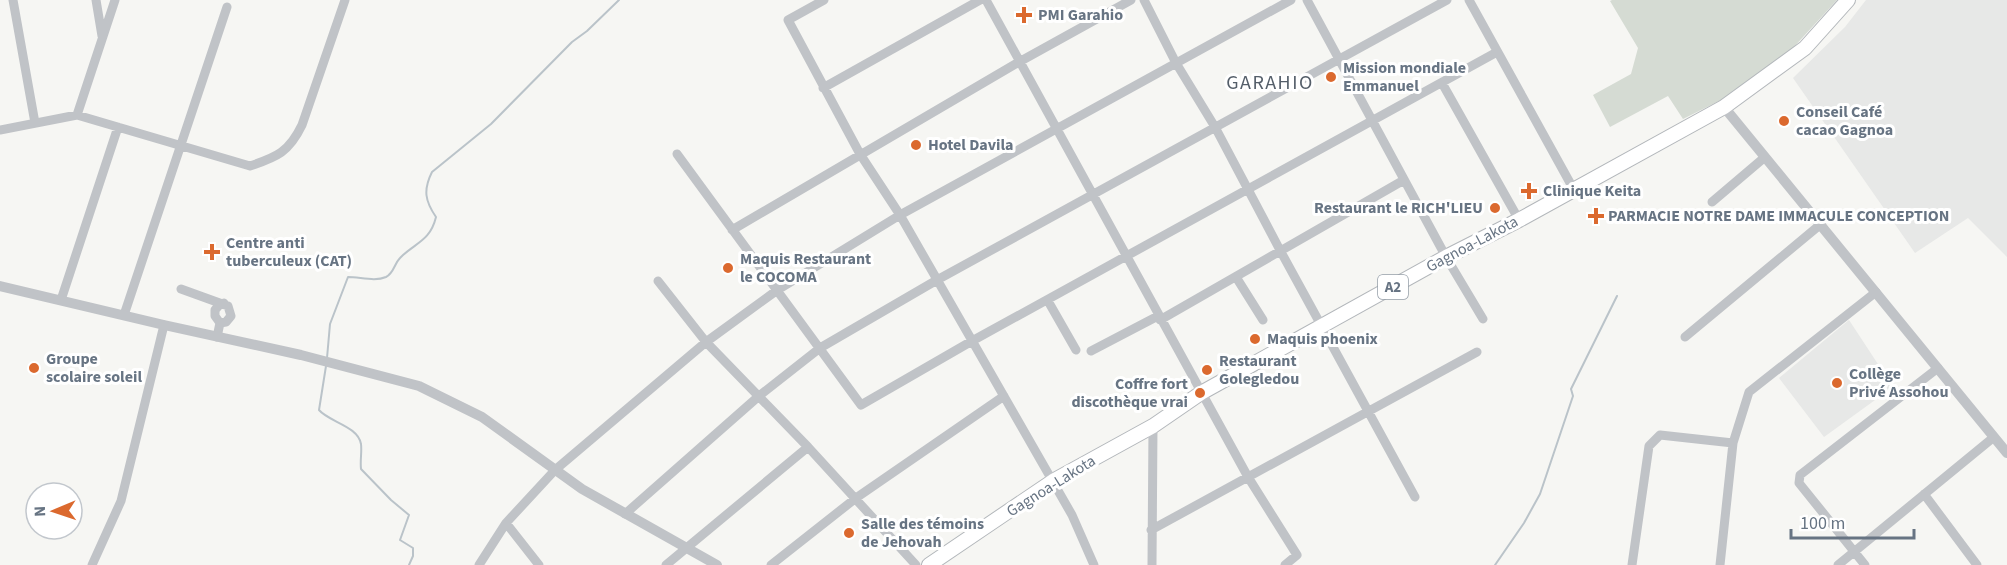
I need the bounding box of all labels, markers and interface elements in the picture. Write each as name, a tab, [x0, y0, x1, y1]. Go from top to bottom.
place label: PMI Garahio	[1038, 4, 1123, 26]
marker: PMI Garahio	[1015, 6, 1033, 24]
place label: Mission mondiale Emmanuel	[1343, 57, 1466, 97]
district label: GARAHIO	[1226, 69, 1314, 97]
marker: Mission mondiale Emmanuel	[1324, 70, 1338, 84]
place label: Conseil Café cacao Gagnoa	[1796, 101, 1893, 141]
marker: Conseil Café cacao Gagnoa	[1777, 114, 1791, 128]
place label: Hotel Davila	[928, 134, 1014, 156]
marker: Hotel Davila	[909, 138, 923, 152]
place label: Clinique Keita	[1543, 180, 1641, 202]
marker: Clinique Keita	[1520, 182, 1538, 200]
place label: Restaurant le RICH'LIEU	[1314, 197, 1483, 219]
marker: Restaurant le RICH'LIEU	[1488, 201, 1502, 215]
place label: PARMACIE NOTRE DAME IMMACULE CONCEPTION	[1608, 205, 1949, 227]
marker: PARMACIE NOTRE DAME IMMACULE CONCEPTION	[1589, 209, 1603, 223]
street label: Gagnoa-Lakota	[1422, 211, 1522, 277]
place label: Centre anti tuberculeux (CAT)	[226, 232, 352, 272]
marker: Centre anti tuberculeux (CAT)	[203, 243, 221, 261]
place label: Maquis Restaurant le COCOMA	[740, 248, 871, 288]
marker: Maquis Restaurant le COCOMA	[721, 261, 735, 275]
road number: A2	[1378, 275, 1408, 299]
place label: Maquis phoenix	[1267, 328, 1378, 350]
marker: Maquis phoenix	[1248, 332, 1262, 346]
place label: Groupe scolaire soleil	[46, 348, 142, 388]
place label: Restaurant Golegledou	[1219, 350, 1299, 390]
marker: Groupe scolaire soleil	[27, 361, 41, 375]
marker: Restaurant Golegledou	[1200, 363, 1214, 377]
place label: Collège Privé Assohou	[1849, 363, 1949, 403]
place label: Coffre fort discothèque vrai	[1071, 373, 1188, 413]
marker: Collège Privé Assohou	[1830, 376, 1844, 390]
marker: Coffre fort discothèque vrai	[1193, 386, 1207, 400]
street label: Gagnoa-Lakota	[1002, 450, 1100, 522]
north arrow	[24, 481, 84, 541]
scale bar	[1791, 502, 1914, 540]
text: N	[29, 506, 51, 517]
text: 100 m	[1800, 511, 1845, 536]
place label: Salle des témoins de Jehovah	[861, 513, 984, 553]
marker: Salle des témoins de Jehovah	[842, 526, 856, 540]

